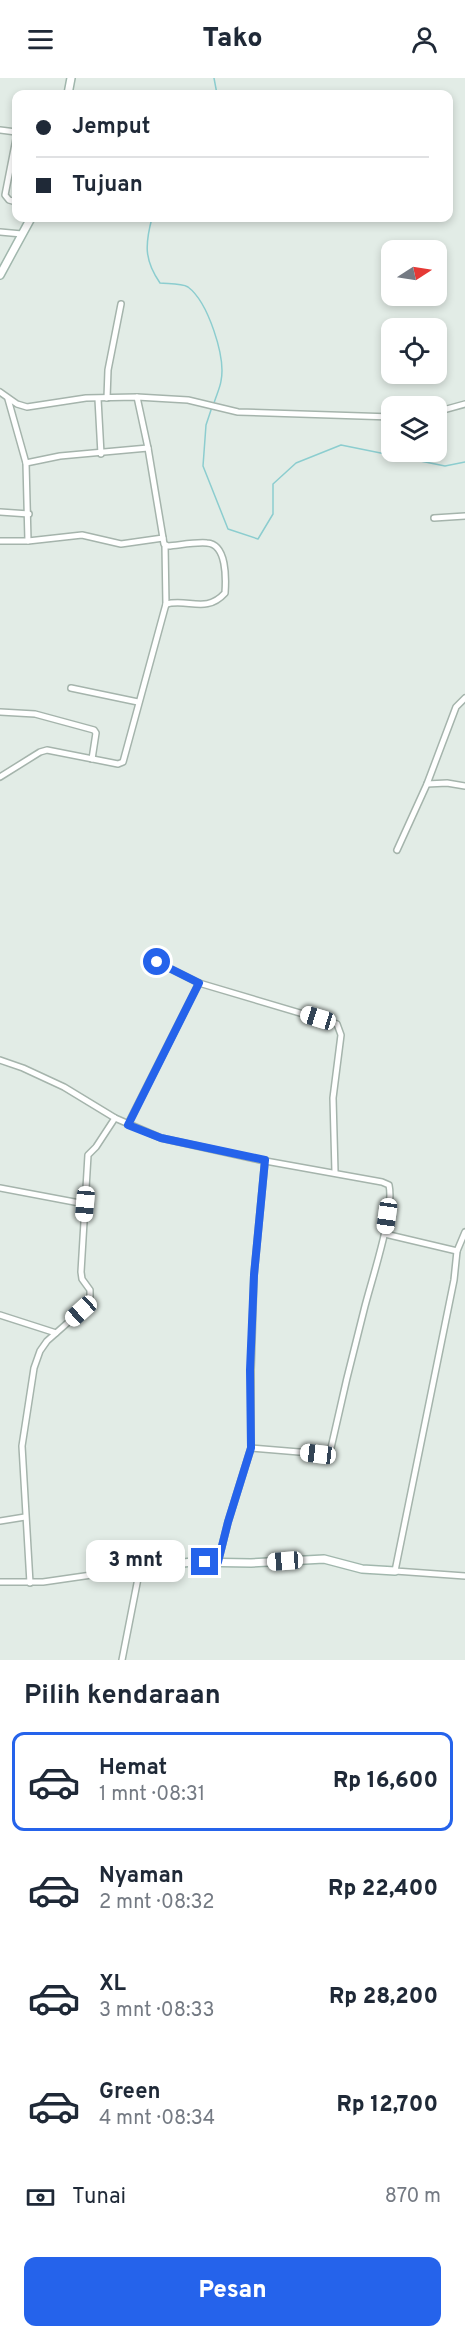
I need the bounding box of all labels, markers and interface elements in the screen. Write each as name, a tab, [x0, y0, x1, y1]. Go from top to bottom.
text: Tako	[202, 22, 263, 56]
icon: menu	[24, 23, 57, 56]
icon: person	[408, 23, 441, 56]
text: Jemput	[72, 114, 150, 141]
text: Tujuan	[72, 172, 143, 199]
north arrow	[381, 240, 447, 306]
map controls	[381, 240, 447, 462]
button: locate	[381, 318, 447, 384]
button: layers	[381, 396, 447, 462]
route start	[143, 948, 170, 975]
car	[298, 1004, 338, 1032]
car	[74, 1185, 96, 1223]
car	[376, 1197, 398, 1235]
car	[62, 1292, 100, 1330]
car	[299, 1443, 337, 1465]
callout: 3 mnt	[85, 1541, 184, 1583]
text: 3 mnt	[108, 1548, 163, 1574]
route end	[191, 1548, 218, 1575]
car	[266, 1551, 304, 1571]
text: Pilih kendaraan	[24, 1679, 221, 1713]
icon: car	[27, 1755, 81, 1809]
text: Hemat	[99, 1755, 167, 1782]
text: Rp 16,600	[333, 1768, 438, 1795]
text: 1 mnt · 08:31	[99, 1782, 205, 1808]
icon: car	[27, 1863, 81, 1917]
text: Nyaman	[99, 1863, 184, 1890]
text: Rp 22,400	[328, 1876, 438, 1903]
text: 2 mnt · 08:32	[99, 1890, 215, 1916]
icon: car	[27, 1971, 81, 2025]
text: XL	[99, 1971, 126, 1998]
text: Rp 28,200	[329, 1984, 438, 2011]
text: 3 mnt · 08:33	[99, 1998, 215, 2024]
icon: car	[27, 2079, 81, 2133]
text: Green	[99, 2079, 161, 2106]
text: Rp 12,700	[336, 2092, 438, 2119]
text: 4 mnt · 08:34	[99, 2106, 215, 2132]
icon: cash	[24, 2181, 57, 2214]
text: Tunai	[72, 2184, 126, 2211]
text: 870 m	[385, 2184, 441, 2210]
button: Pesan	[24, 2257, 441, 2326]

